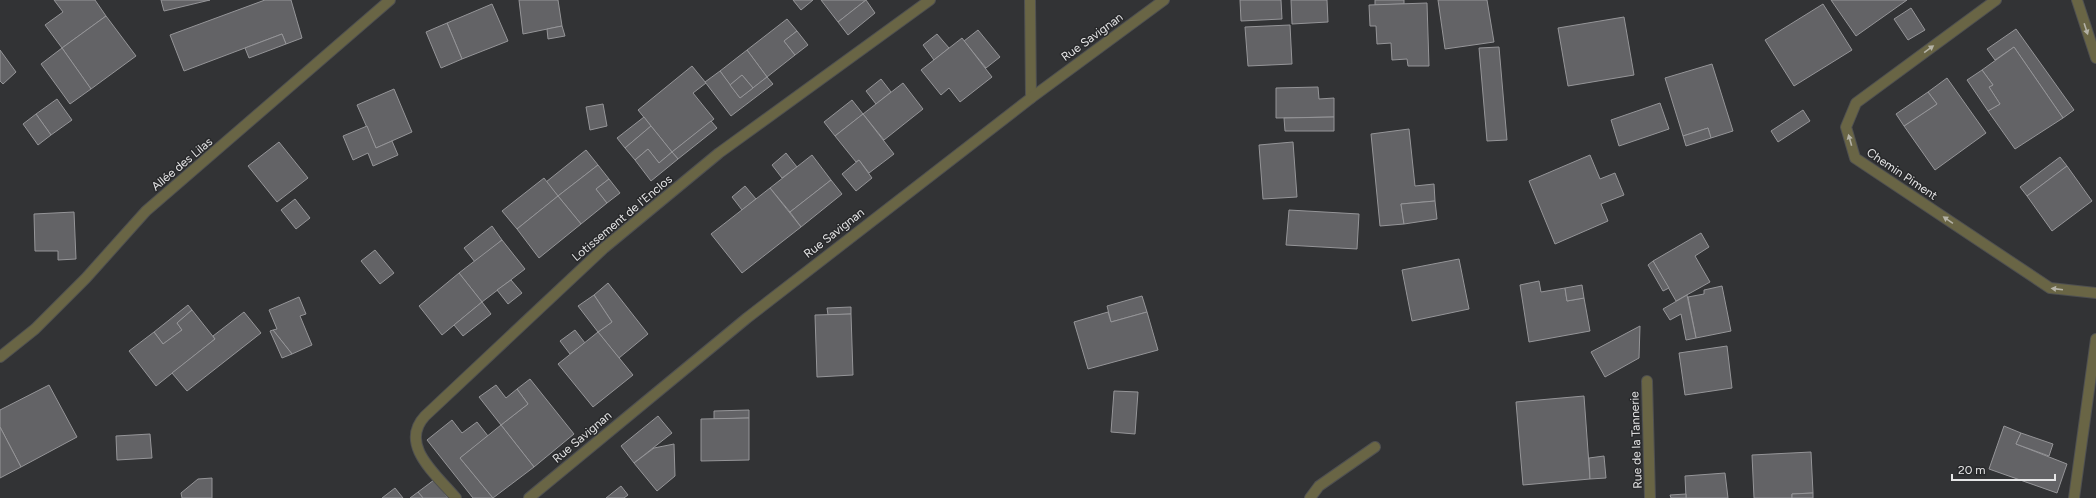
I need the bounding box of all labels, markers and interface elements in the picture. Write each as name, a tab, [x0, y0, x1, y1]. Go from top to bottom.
street label: Rue Savignan	[1058, 10, 1126, 64]
one-way arrow	[2083, 24, 2089, 36]
one-way arrow	[1924, 46, 1934, 54]
street label: Allée des Lilas	[149, 134, 216, 193]
one-way arrow	[1847, 134, 1853, 146]
street label: Chemin Piment	[1864, 145, 1940, 203]
street label: Lotissement de l'Enclos	[569, 172, 675, 264]
street label: Rue Savignan	[801, 205, 867, 261]
one-way arrow	[1943, 216, 1953, 224]
one-way arrow	[2051, 285, 2063, 292]
street label: Rue de la Tannerie	[1627, 391, 1645, 489]
street label: Rue Savignan	[550, 408, 615, 466]
scale bar	[1952, 456, 2055, 482]
text: 20 m	[1958, 463, 1986, 477]

